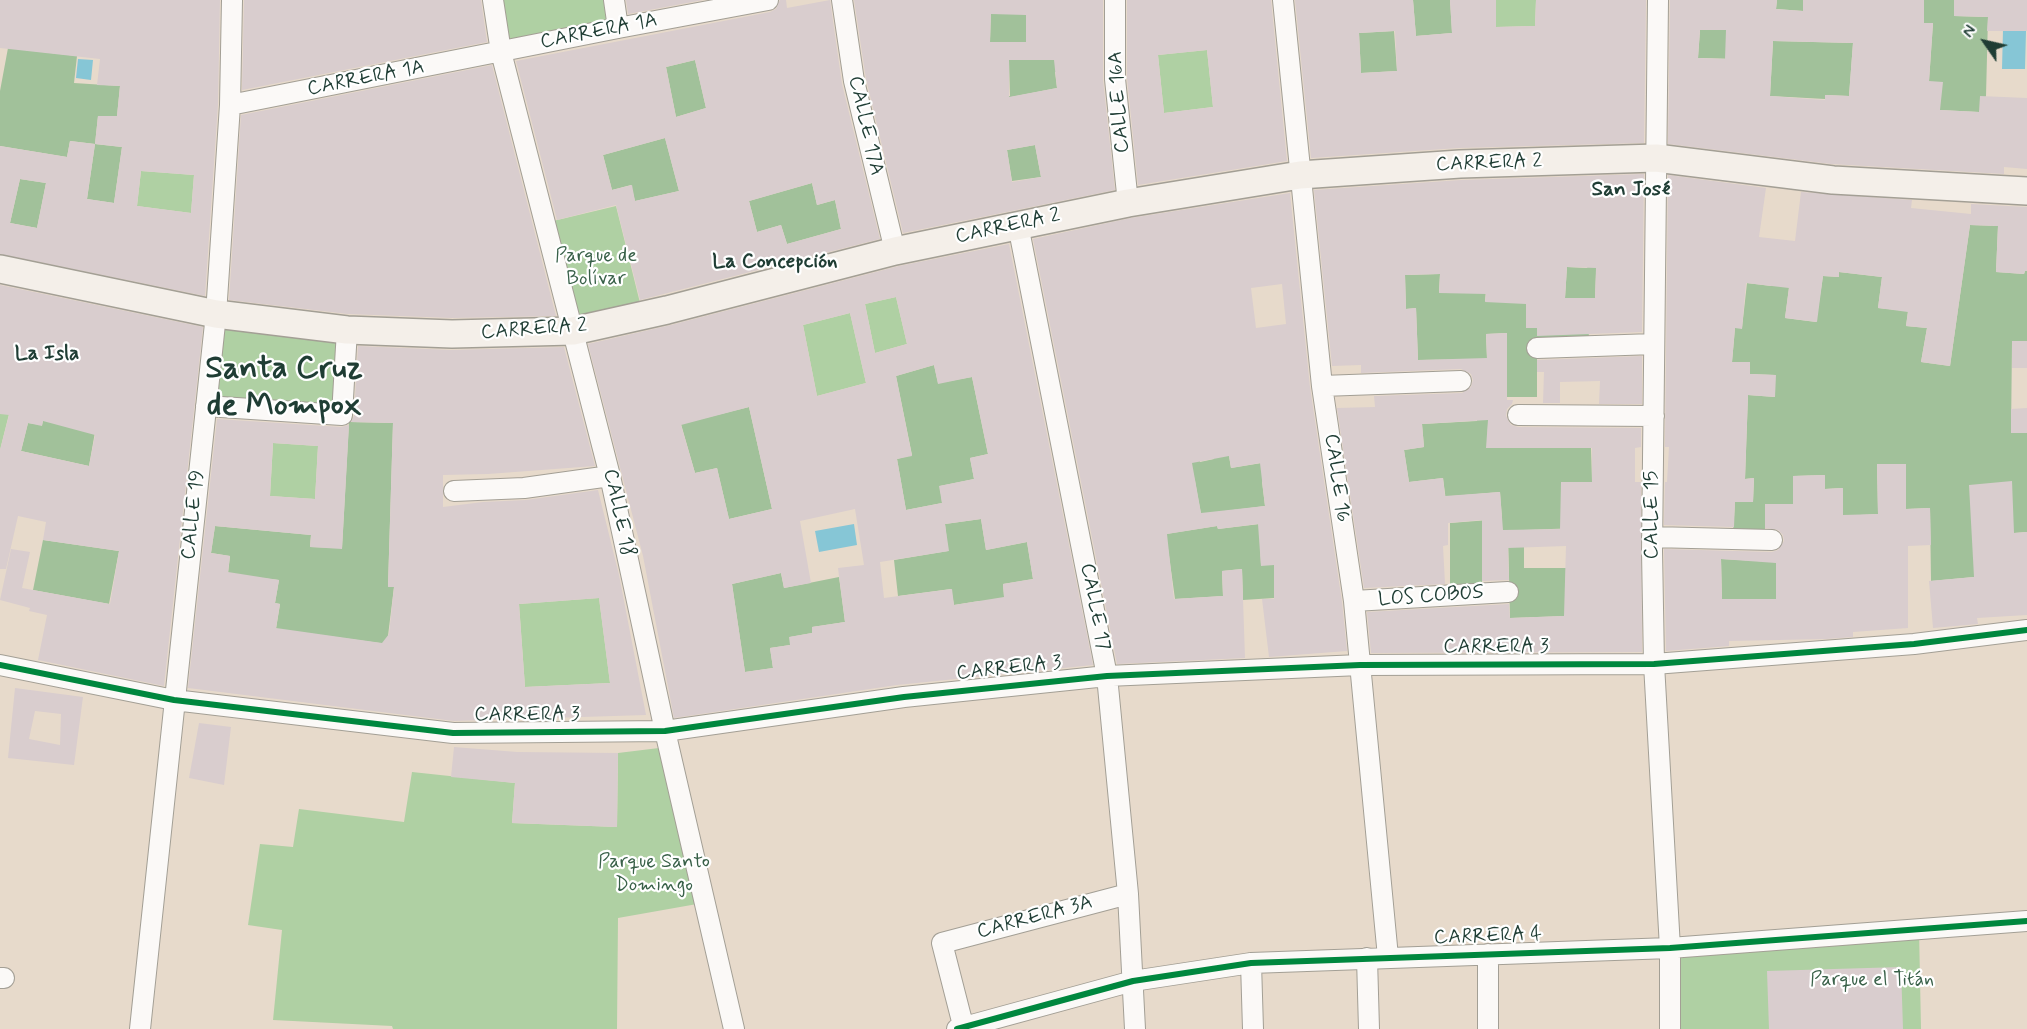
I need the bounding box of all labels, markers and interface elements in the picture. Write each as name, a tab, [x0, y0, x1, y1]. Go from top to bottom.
street label: CARRERA 1A	[539, 9, 659, 55]
north arrow	[1955, 12, 2015, 72]
text: N	[1958, 21, 1981, 42]
street label: CALLE 16A	[1104, 50, 1136, 154]
street label: CARRERA 1A	[306, 56, 426, 102]
street label: CALLE 17A	[842, 74, 888, 178]
street label: CARRERA 2	[1435, 150, 1543, 178]
district label: San José	[1592, 178, 1670, 204]
street label: CARRERA 2	[953, 204, 1063, 250]
park label: Parque de Bolívar	[555, 245, 637, 292]
district label: La Concepción	[712, 250, 838, 276]
street label: CARRERA 2	[480, 314, 588, 346]
district label: La Isla	[15, 342, 79, 368]
district label: Santa Cruz de Mompox	[205, 351, 363, 426]
street label: CALLE 16	[1318, 432, 1354, 524]
street label: CALLE 18	[597, 467, 639, 559]
street label: CALLE 19	[177, 469, 211, 561]
street label: CALLE 15	[1641, 471, 1665, 559]
street label: CALLE 17	[1074, 561, 1114, 653]
street label: LOS COBOS	[1377, 581, 1485, 613]
street label: CARRERA 3	[1443, 636, 1549, 660]
street label: CARRERA 3	[955, 652, 1063, 686]
street label: CARRERA 3	[474, 704, 580, 728]
park label: Parque Santo Domingo	[598, 851, 710, 898]
street label: CARRERA 3A	[975, 891, 1095, 945]
street label: CARRERA 4	[1434, 923, 1542, 951]
park label: Parque el Titán	[1810, 969, 1934, 993]

